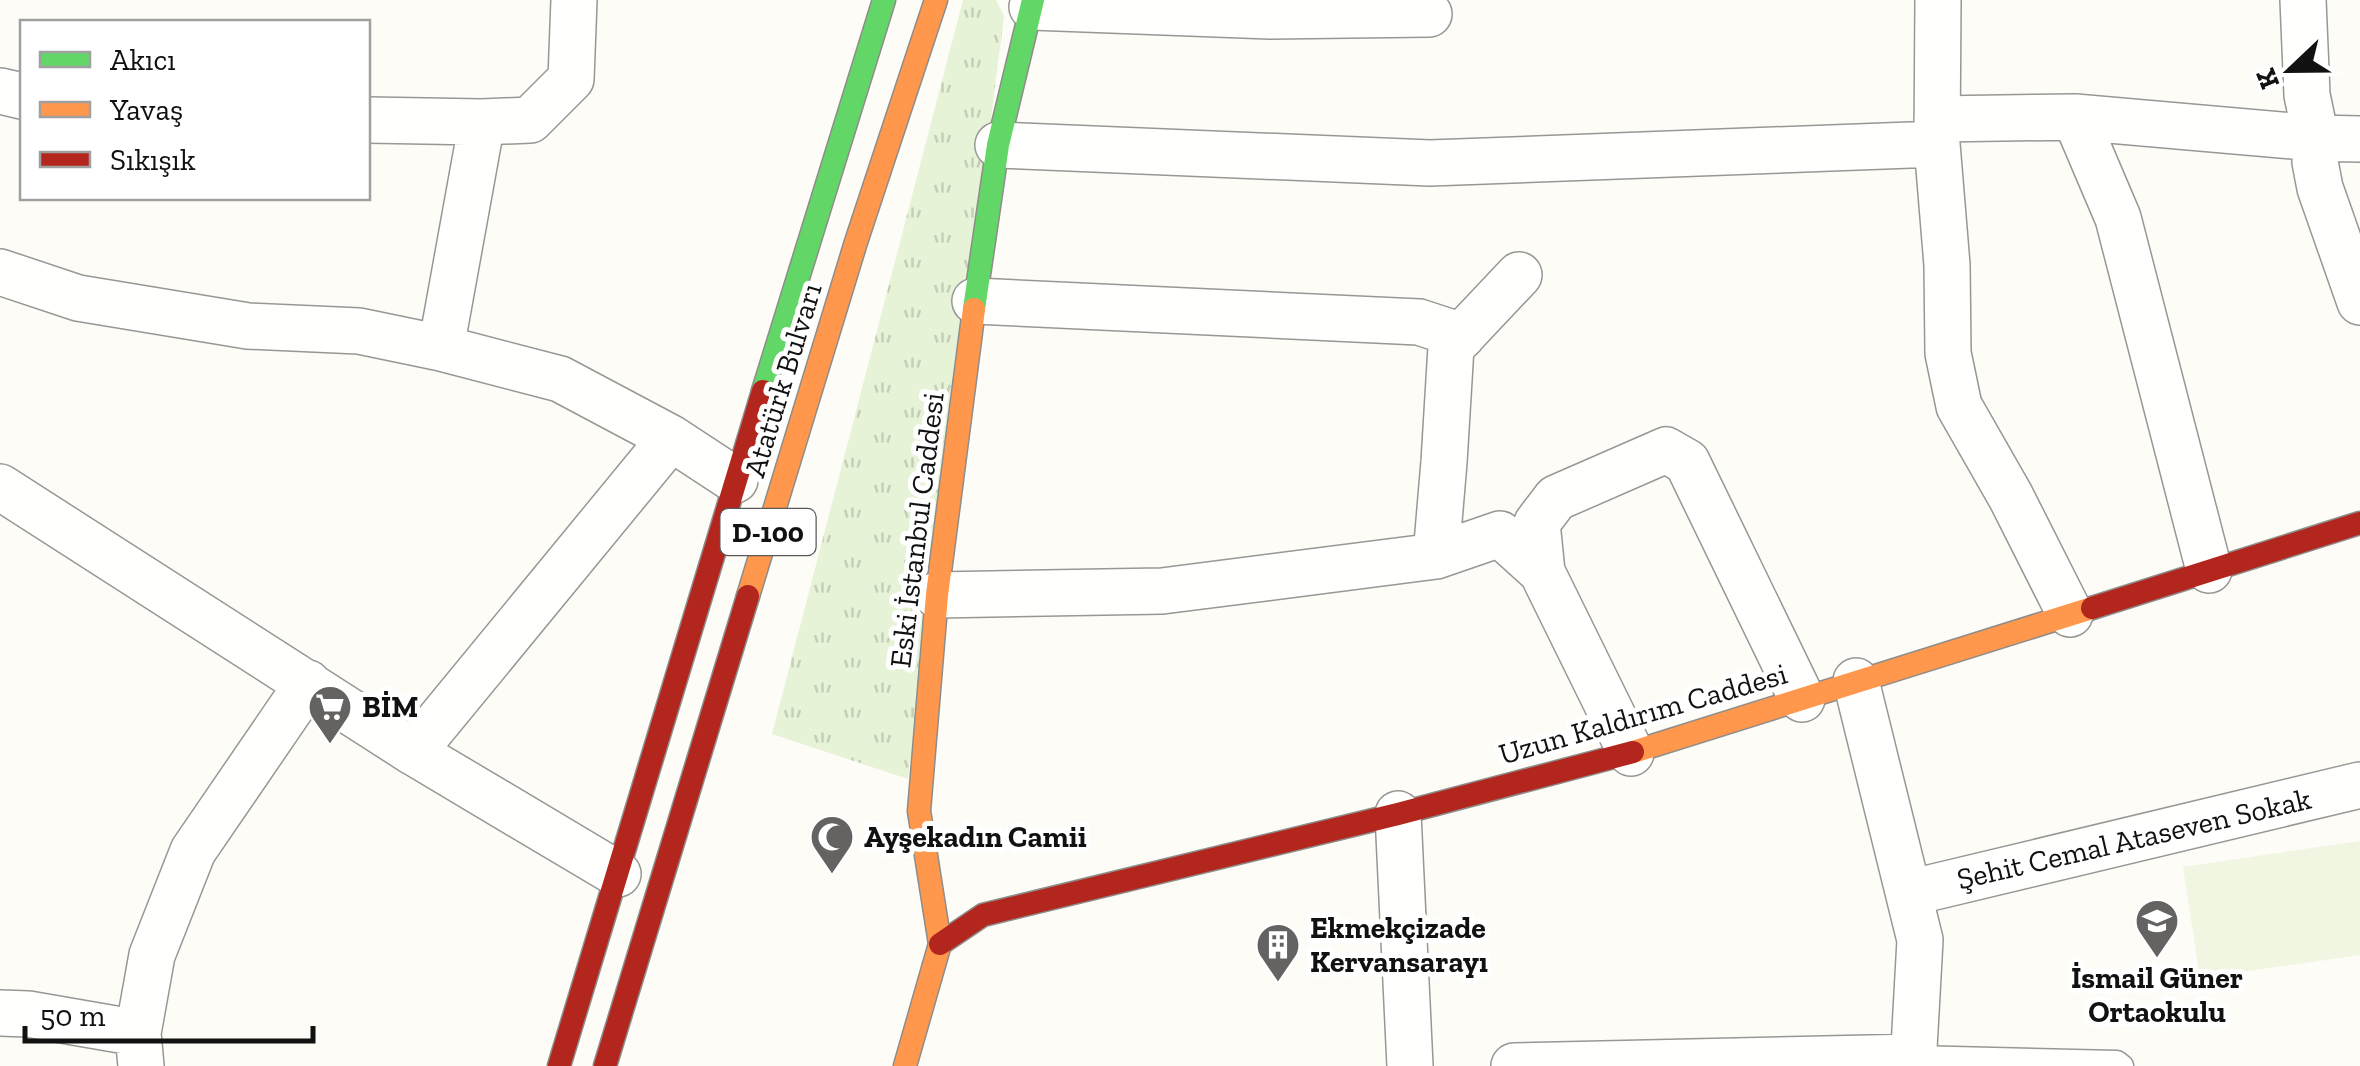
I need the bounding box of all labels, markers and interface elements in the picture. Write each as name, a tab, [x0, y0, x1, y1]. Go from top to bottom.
legend	[20, 20, 370, 200]
north arrow	[2240, 20, 2340, 120]
text: Akıcı	[110, 42, 176, 78]
text: K	[2248, 64, 2286, 94]
text: Yavaş	[109, 92, 183, 128]
text: Sıkışık	[110, 142, 196, 178]
street label: Atatürk Bulvarı	[736, 279, 830, 481]
street label: Eski İstanbul Caddesi	[882, 390, 952, 670]
road number: D-100	[720, 509, 816, 555]
street label: Uzun Kaldırım Caddesi	[1495, 656, 1791, 772]
supermarket icon: BİM	[307, 684, 353, 745]
place label: BİM	[362, 689, 418, 725]
street label: Şehit Cemal Ataseven Sokak	[1953, 781, 2315, 897]
mosque icon: Ayşekadın Camii	[809, 814, 855, 875]
place label: Ayşekadın Camii	[864, 819, 1087, 855]
school or university icon: İsmail Güner Ortaokulu	[2134, 898, 2180, 959]
place label: Ekmekçizade Kervansarayı	[1310, 910, 1488, 980]
building icon: Ekmekçizade Kervansarayı	[1255, 922, 1301, 983]
place label: İsmail Güner Ortaokulu	[2071, 960, 2243, 1030]
scale bar	[25, 981, 312, 1043]
text: 50 m	[40, 998, 105, 1034]

